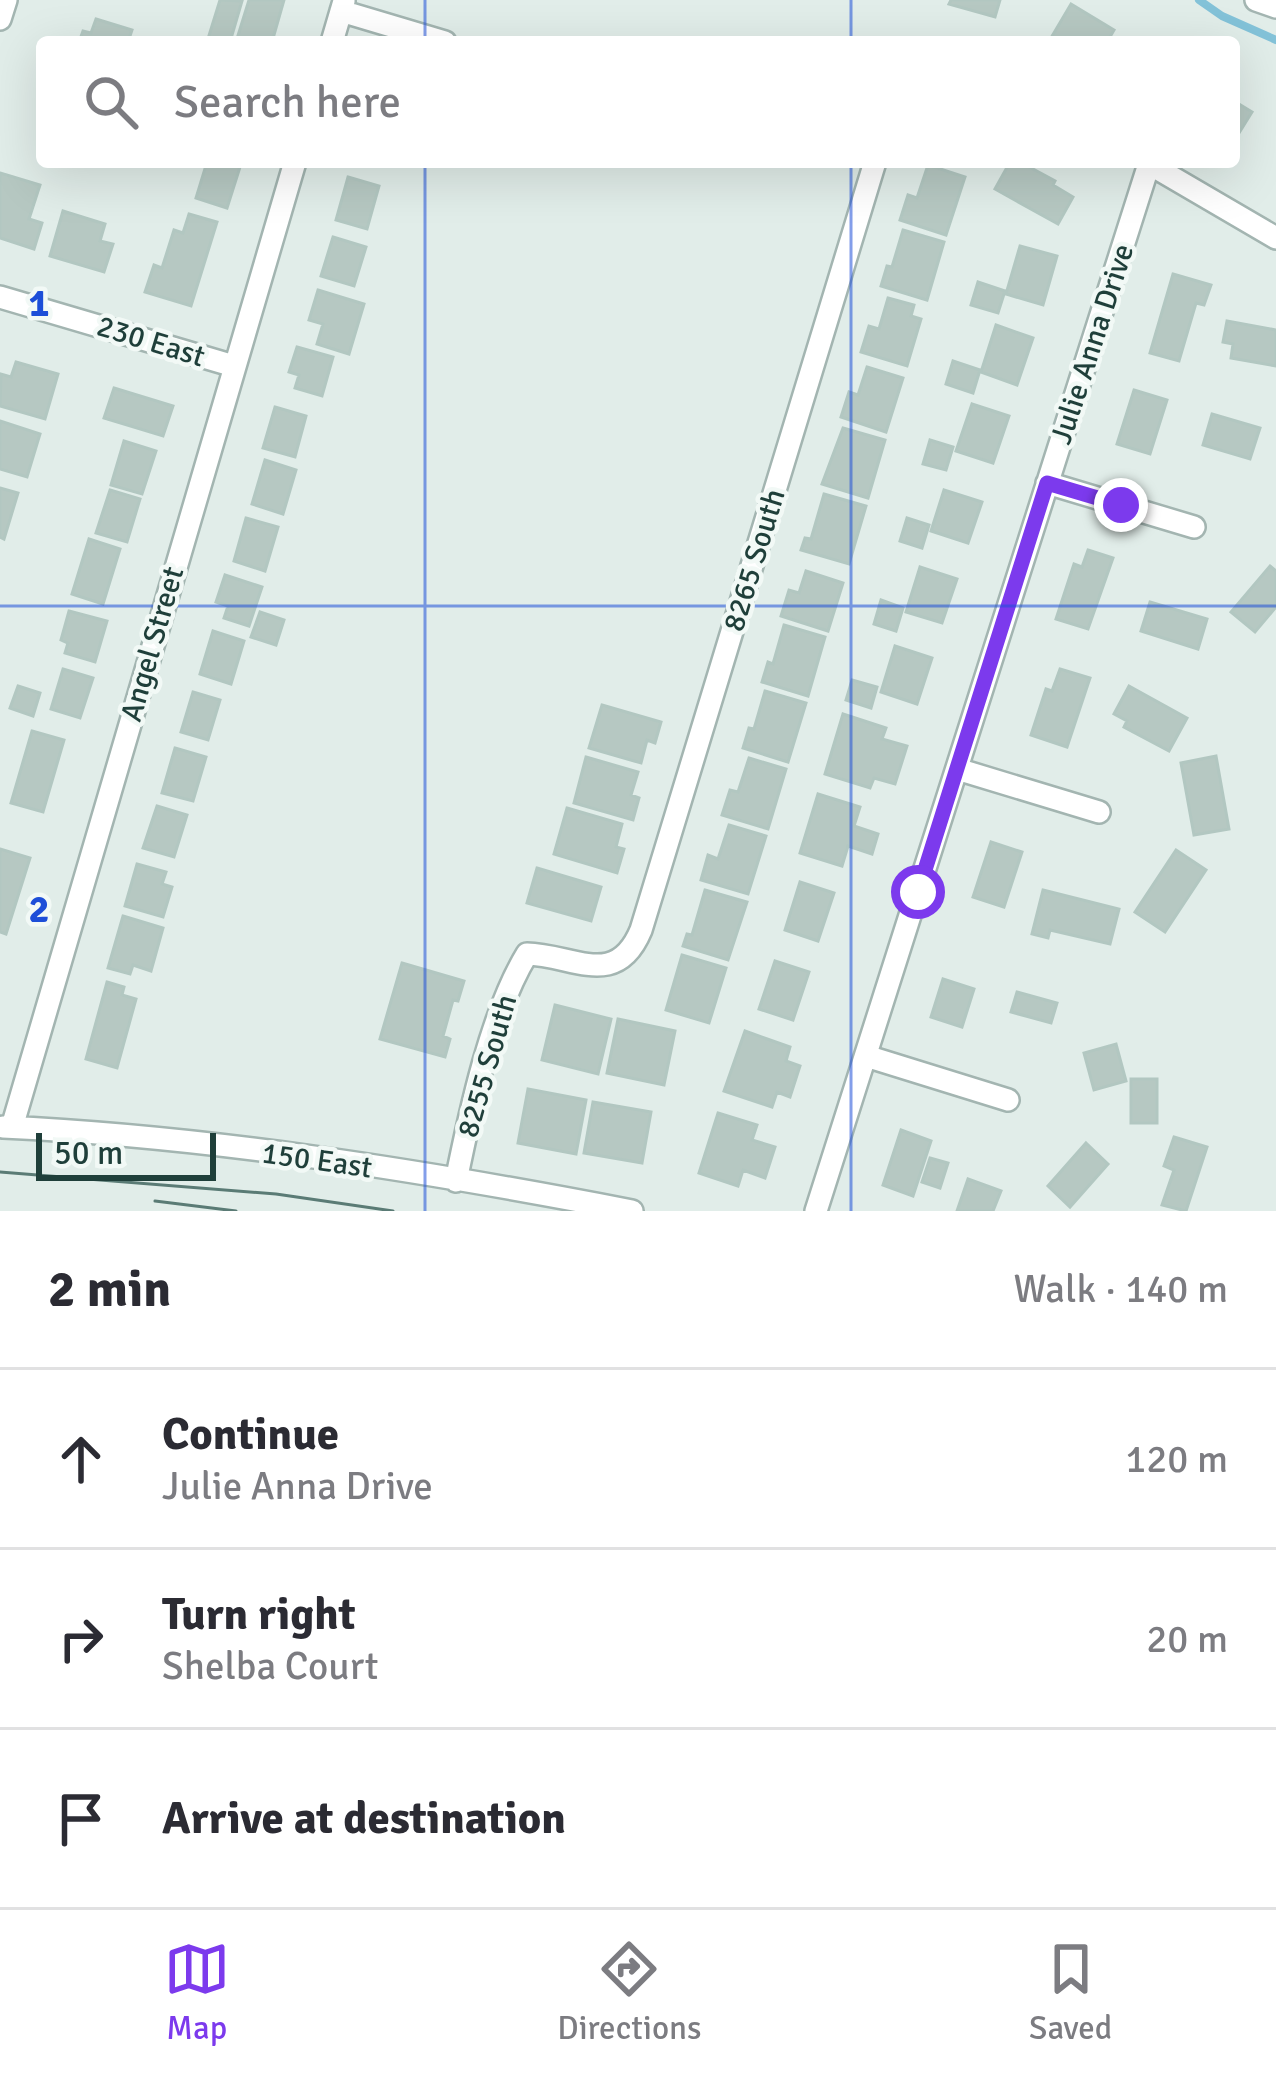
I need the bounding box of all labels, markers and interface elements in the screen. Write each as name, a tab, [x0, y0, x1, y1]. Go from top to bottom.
search box	[36, 36, 1240, 168]
icon: search	[78, 69, 144, 135]
text: Search here	[174, 75, 401, 130]
street label: Julie Anna Drive	[1043, 239, 1142, 449]
text: 1	[28, 279, 50, 327]
street label: 230 East	[92, 308, 209, 375]
route end	[1094, 478, 1148, 532]
street label: 8265 South	[715, 484, 794, 636]
street label: Angel Street	[113, 563, 192, 726]
route start	[891, 865, 945, 919]
text: 2	[28, 885, 50, 933]
street label: 8255 South	[449, 990, 526, 1142]
scale bar	[36, 1127, 216, 1180]
text: 50 m	[54, 1133, 123, 1174]
street label: 150 East	[259, 1134, 374, 1187]
text: 2 min	[48, 1258, 171, 1321]
text: Walk · 140 m	[1014, 1265, 1228, 1313]
text: Continue	[162, 1407, 339, 1462]
icon: ahead	[48, 1426, 114, 1492]
text: 120 m	[1125, 1435, 1228, 1483]
text: Julie Anna Drive	[162, 1462, 433, 1510]
text: Turn right	[162, 1587, 356, 1642]
icon: right	[48, 1606, 114, 1672]
text: 20 m	[1146, 1615, 1228, 1663]
text: Shelba Court	[162, 1642, 378, 1690]
icon: arrive	[48, 1786, 114, 1852]
text: Arrive at destination	[162, 1791, 566, 1846]
tab: Map	[164, 1936, 230, 2049]
tab: Directions	[557, 1936, 702, 2049]
tab: Saved	[1029, 1936, 1112, 2049]

